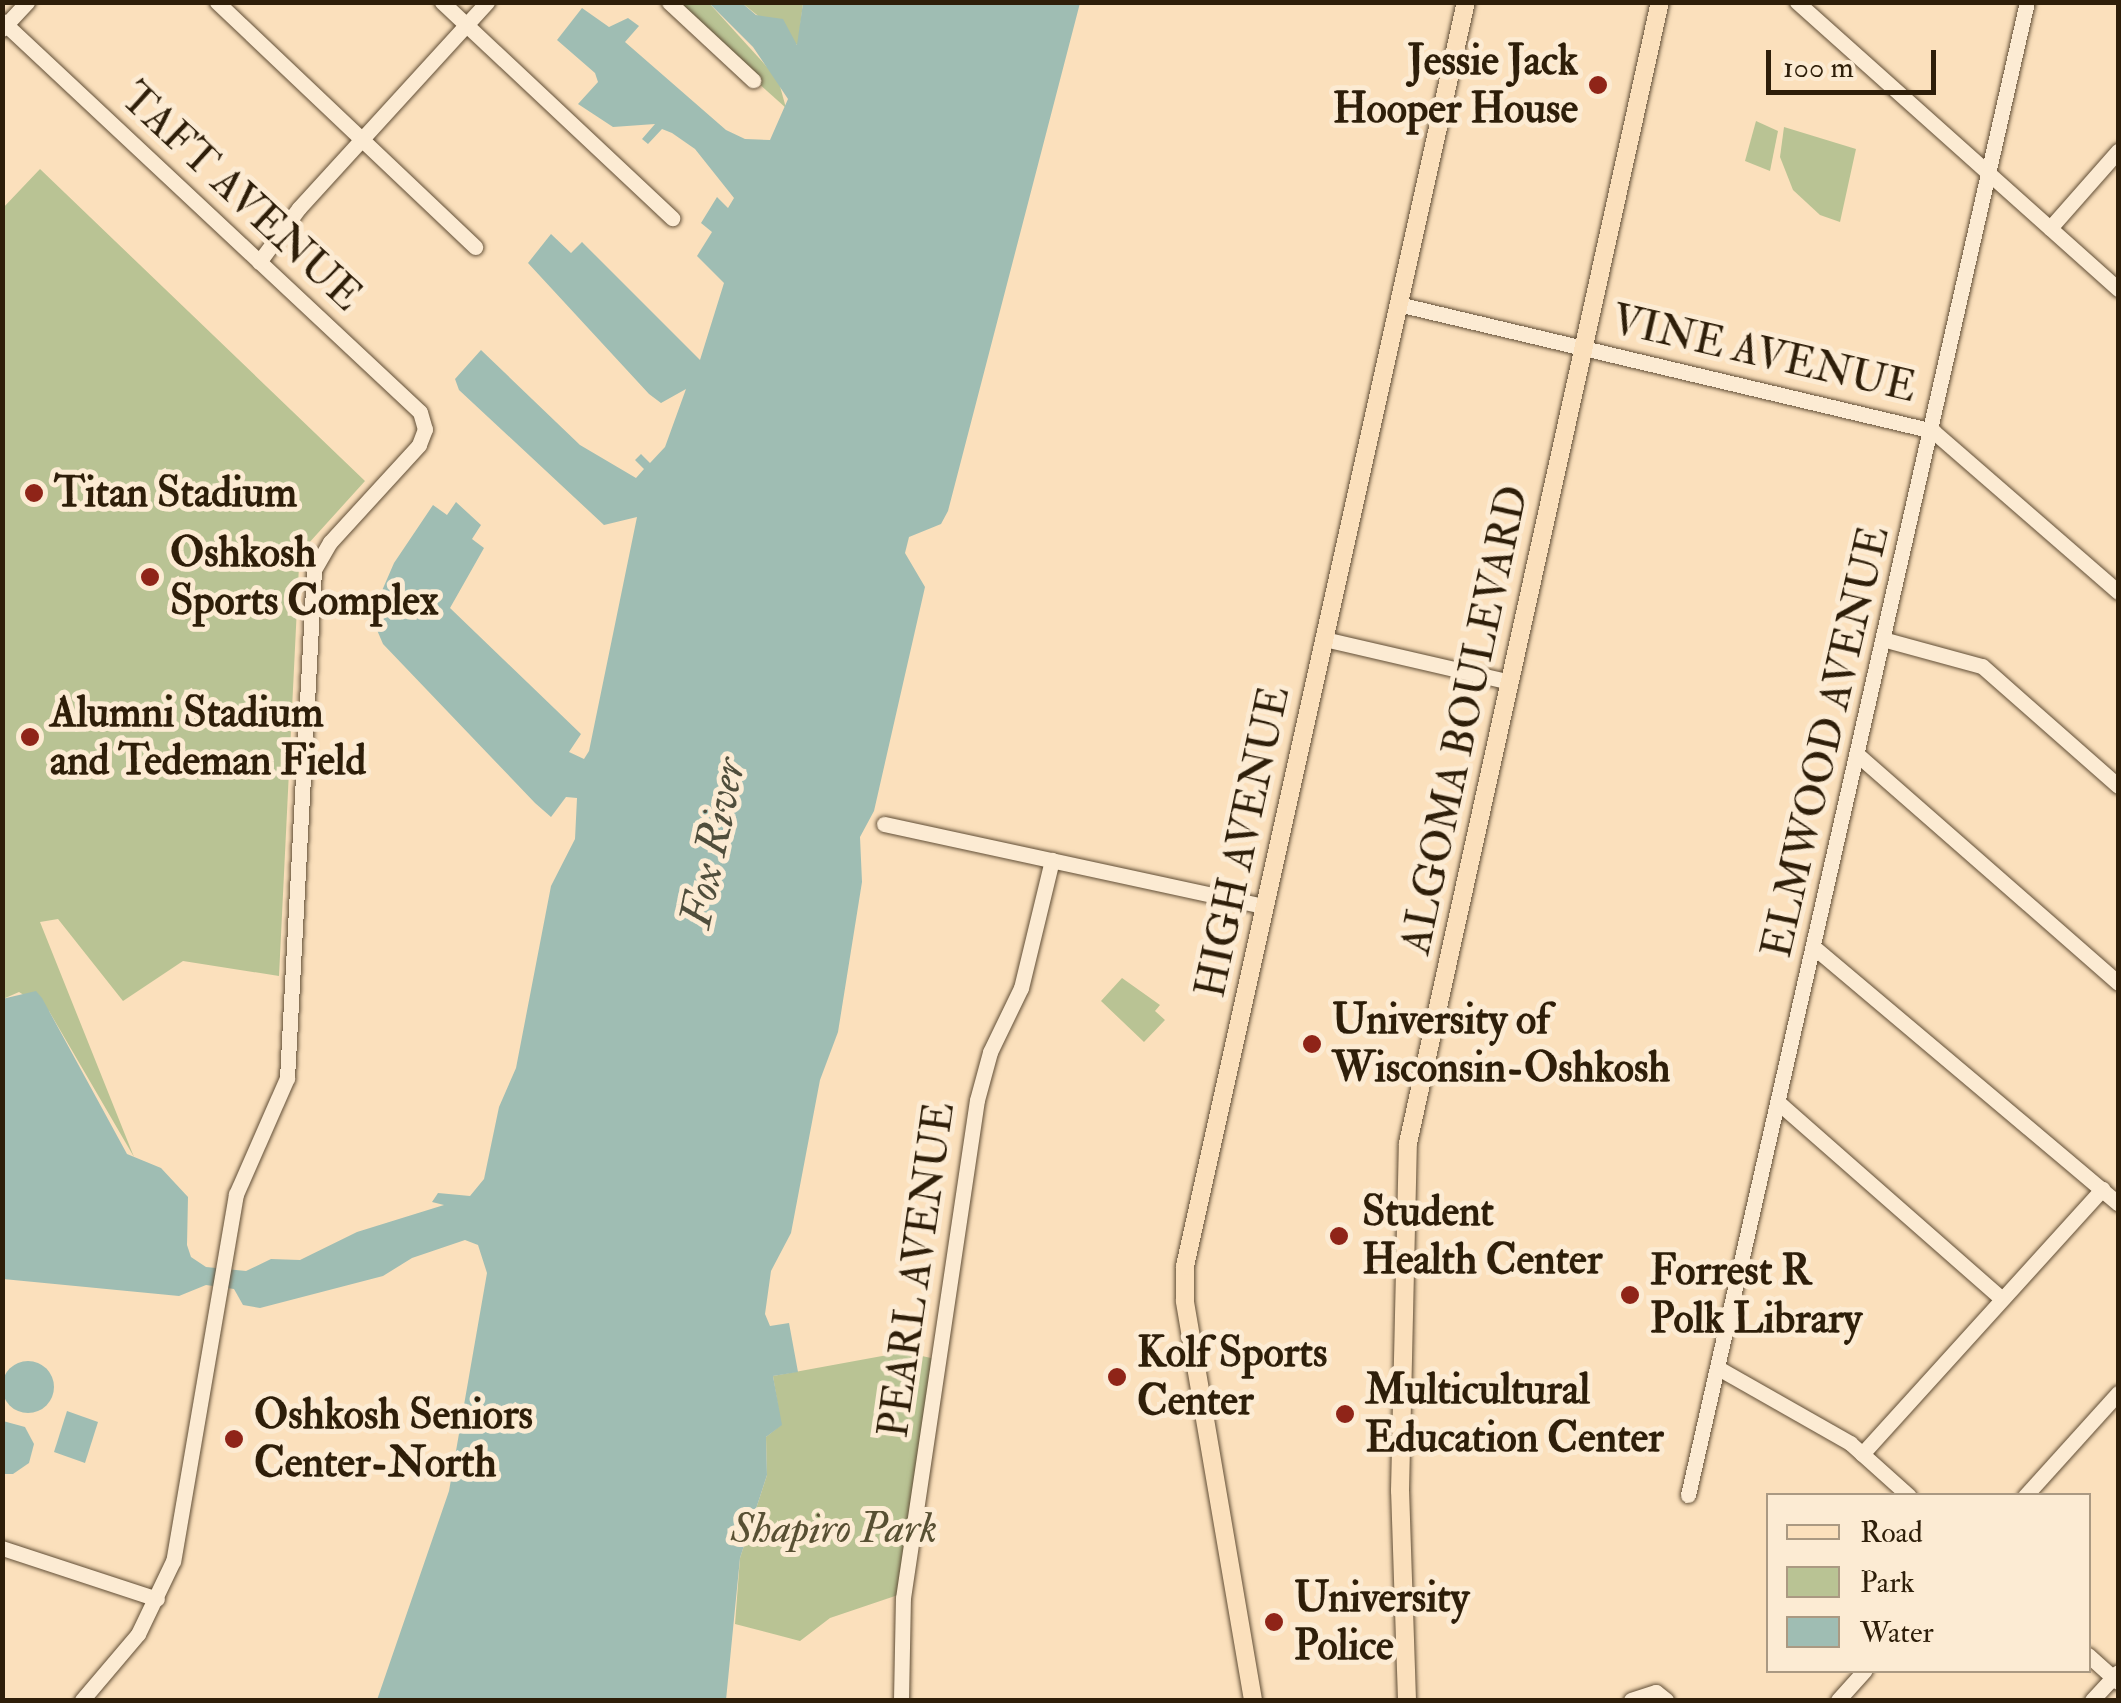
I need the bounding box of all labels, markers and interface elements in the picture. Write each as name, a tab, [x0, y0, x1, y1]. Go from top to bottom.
scale bar	[1771, 30, 1941, 92]
place label: Jessie Jack Hooper House	[1333, 36, 1578, 134]
text: 100 m	[1783, 49, 1854, 86]
street label: TAFT AVENUE	[110, 73, 372, 321]
marker: Jessie Jack Hooper House	[1587, 74, 1609, 96]
street label: VINE AVENUE	[1607, 295, 1921, 413]
place label: Titan Stadium	[54, 468, 297, 518]
street label: ALGOMA BOULEVARD	[1391, 481, 1539, 959]
marker: Titan Stadium	[23, 482, 45, 504]
street label: ELMWOOD AVENUE	[1752, 521, 1900, 963]
place label: Oshkosh Sports Complex	[170, 528, 438, 626]
marker: Oshkosh Sports Complex	[139, 566, 161, 588]
street label: HIGH AVENUE	[1185, 682, 1301, 1002]
place label: Alumni Stadium and Tedeman Field	[50, 688, 366, 786]
marker: Alumni Stadium and Tedeman Field	[19, 726, 41, 748]
water label: Fox River	[670, 754, 758, 932]
place label: University of Wisconsin-Oshkosh	[1332, 995, 1670, 1094]
marker: University of Wisconsin-Oshkosh	[1301, 1033, 1323, 1055]
street label: PEARL AVENUE	[869, 1099, 965, 1441]
place label: Student Health Center	[1362, 1187, 1602, 1286]
marker: Student Health Center	[1326, 1223, 1352, 1249]
place label: Forrest R Polk Library	[1650, 1246, 1862, 1344]
marker: Forrest R Polk Library	[1619, 1284, 1641, 1306]
place label: Kolf Sports Center	[1137, 1328, 1327, 1426]
place label: Multicultural Education Center	[1365, 1365, 1664, 1464]
marker: Kolf Sports Center	[1106, 1366, 1128, 1388]
place label: Oshkosh Seniors Center-North	[254, 1390, 533, 1488]
marker: Multicultural Education Center	[1334, 1403, 1356, 1425]
marker: Oshkosh Seniors Center-North	[223, 1428, 245, 1450]
legend	[1766, 1493, 2091, 1673]
park label: Shapiro Park	[731, 1504, 937, 1554]
text: Road	[1860, 1514, 1923, 1551]
text: Park	[1860, 1564, 1915, 1601]
place label: University Police	[1294, 1573, 1469, 1672]
marker: University Police	[1263, 1611, 1285, 1633]
text: Water	[1860, 1614, 1934, 1651]

